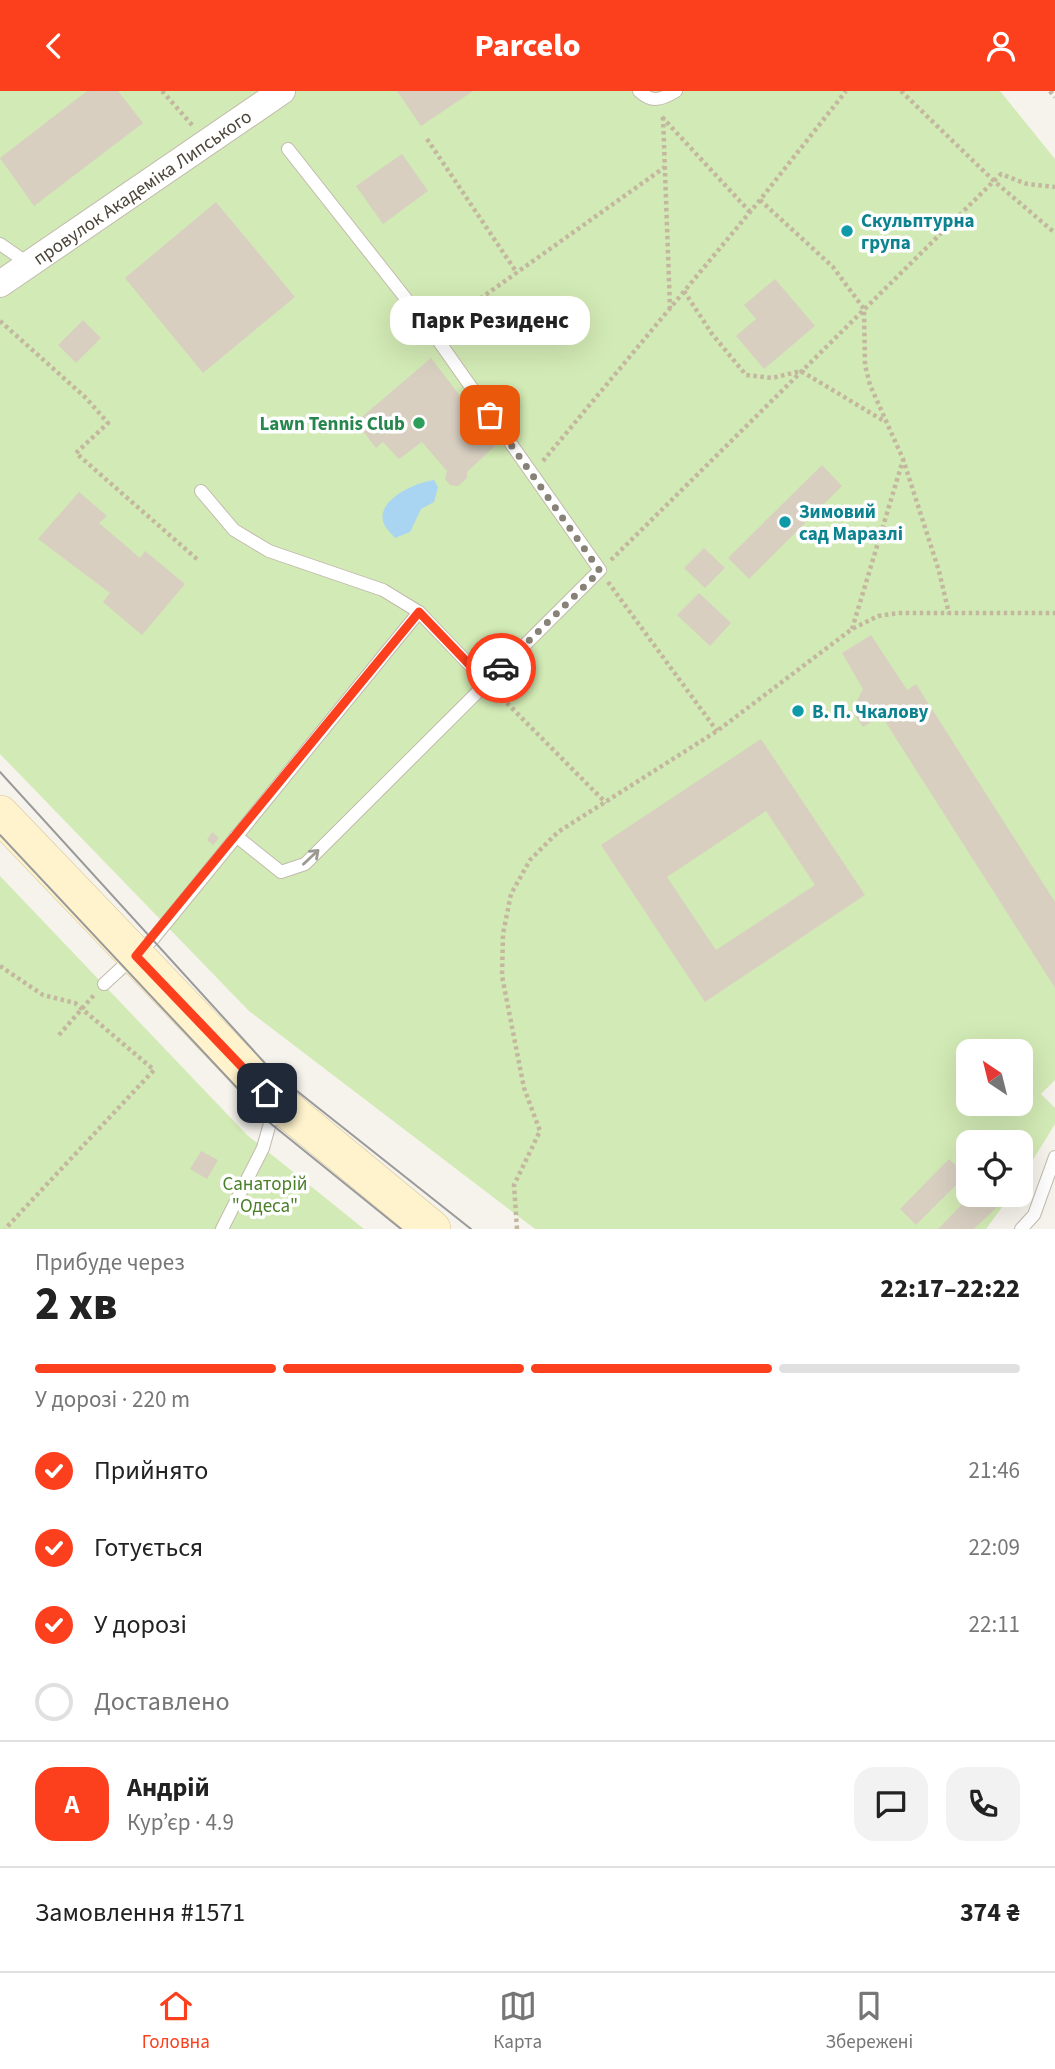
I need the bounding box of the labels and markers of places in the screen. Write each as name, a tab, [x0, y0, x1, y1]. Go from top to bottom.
place label: Скульптурна група	[861, 208, 975, 257]
marker: Скульптурна група	[839, 223, 855, 239]
callout: Парк Резиденс	[390, 296, 590, 345]
pin	[460, 385, 520, 445]
place label: Lawn Tennis Club	[259, 411, 405, 438]
marker: Lawn Tennis Club	[411, 415, 427, 431]
place label: Зимовий сад Маразлі	[799, 499, 903, 548]
marker: Зимовий сад Маразлі	[777, 514, 793, 530]
place label: В. П. Чкалову	[812, 699, 929, 726]
marker: В. П. Чкалову	[790, 703, 806, 719]
pin	[237, 1063, 297, 1123]

